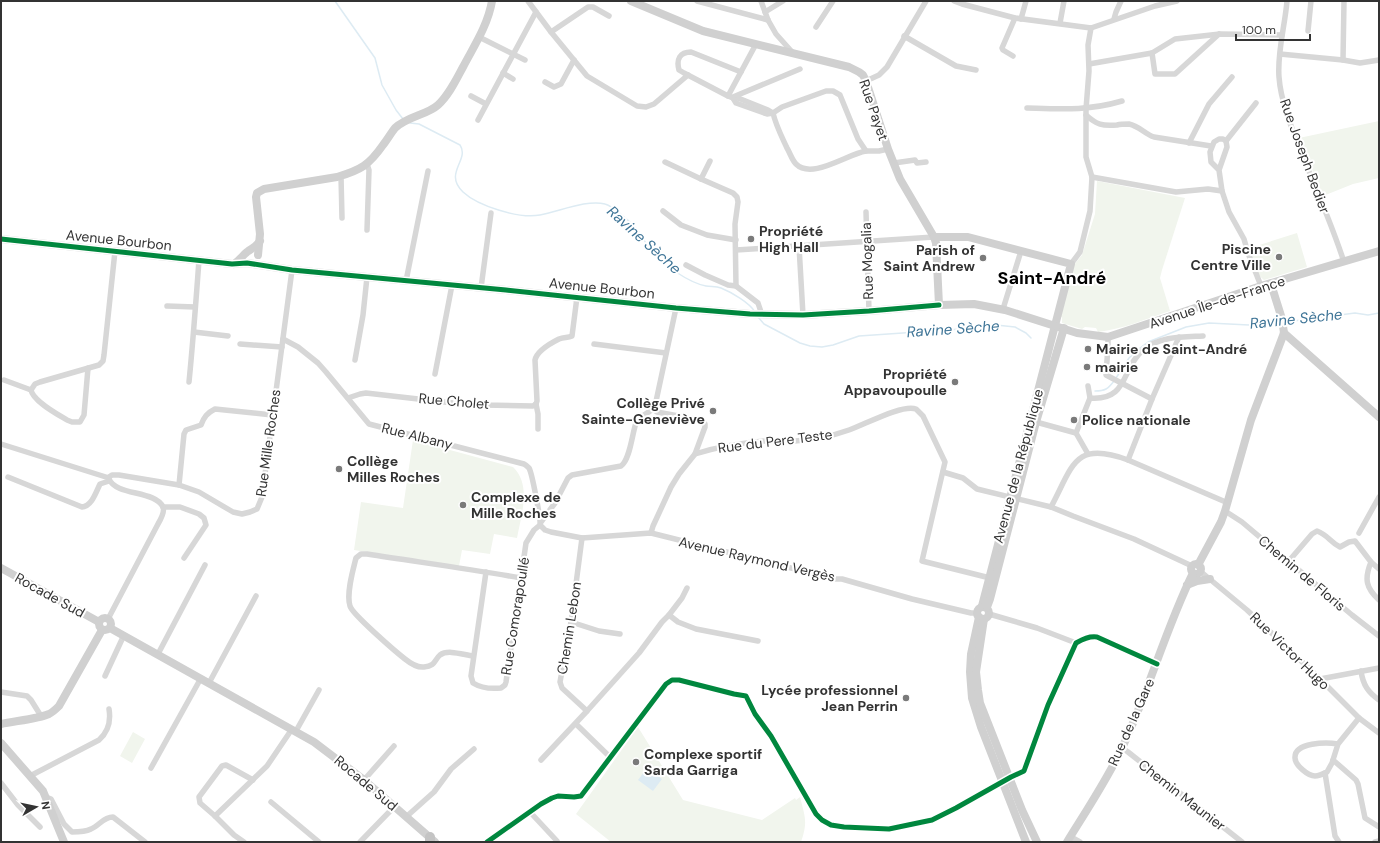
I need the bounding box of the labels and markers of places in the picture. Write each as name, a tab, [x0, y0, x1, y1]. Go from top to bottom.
place label: Propriété High Hall	[759, 222, 823, 256]
marker: Propriété High Hall	[746, 234, 756, 244]
place label: Piscine Centre Ville	[1191, 240, 1271, 274]
place label: Parish of Saint Andrew	[884, 241, 976, 275]
marker: Piscine Centre Ville	[1274, 252, 1284, 262]
marker: Parish of Saint Andrew	[978, 253, 988, 263]
place label: Mairie de Saint-André	[1096, 340, 1247, 358]
marker: Mairie de Saint-André	[1083, 344, 1093, 354]
place label: mairie	[1095, 358, 1138, 376]
marker: mairie	[1082, 362, 1092, 372]
place label: Propriété Appavoupoulle	[844, 365, 947, 399]
marker: Propriété Appavoupoulle	[950, 377, 960, 387]
place label: Collège Privé Sainte-Geneviève	[581, 394, 705, 428]
marker: Collège Privé Sainte-Geneviève	[708, 406, 718, 416]
place label: Police nationale	[1082, 411, 1191, 429]
marker: Police nationale	[1069, 415, 1079, 425]
place label: Collège Milles Roches	[347, 452, 440, 486]
marker: Collège Milles Roches	[334, 464, 344, 474]
place label: Complexe de Mille Roches	[471, 488, 561, 522]
marker: Complexe de Mille Roches	[458, 500, 468, 510]
place label: Lycée professionnel Jean Perrin	[761, 681, 898, 715]
marker: Lycée professionnel Jean Perrin	[901, 693, 911, 703]
place label: Complexe sportif Sarda Garriga	[644, 745, 762, 779]
marker: Complexe sportif Sarda Garriga	[631, 757, 641, 767]

